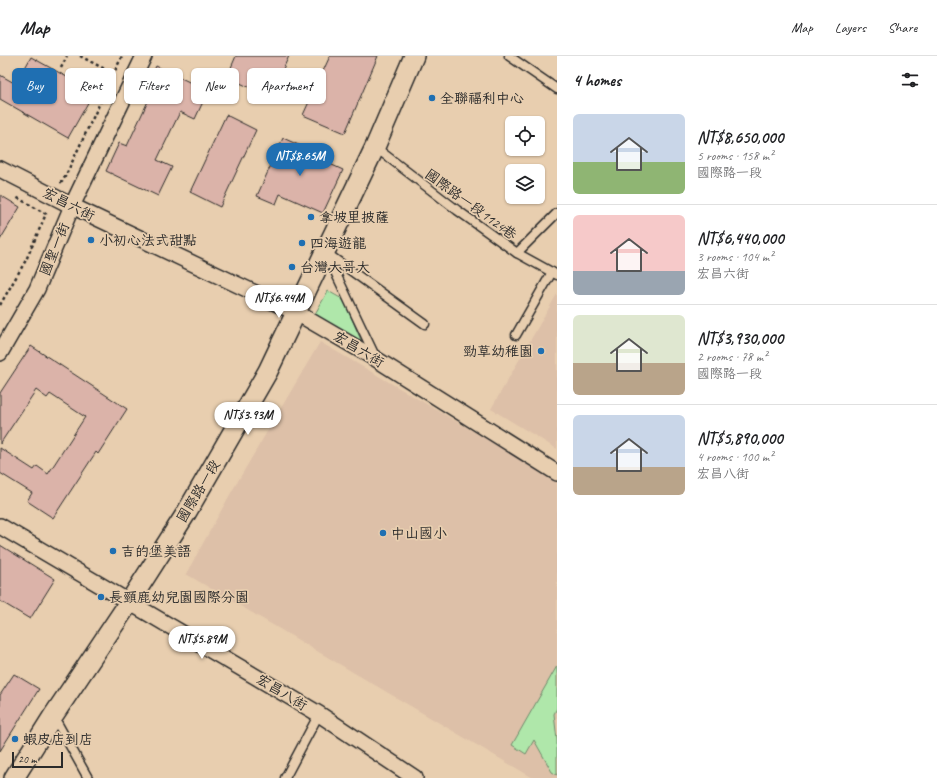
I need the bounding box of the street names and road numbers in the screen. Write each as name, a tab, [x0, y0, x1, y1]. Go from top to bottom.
street label: 國際路一段1124巷	[422, 165, 521, 244]
street label: 宏昌六街	[40, 184, 98, 225]
street label: 國聖一街	[36, 220, 73, 278]
street label: 宏昌六街	[330, 328, 387, 371]
street label: 國際路一段	[173, 457, 224, 526]
street label: 宏昌八街	[253, 671, 310, 714]

